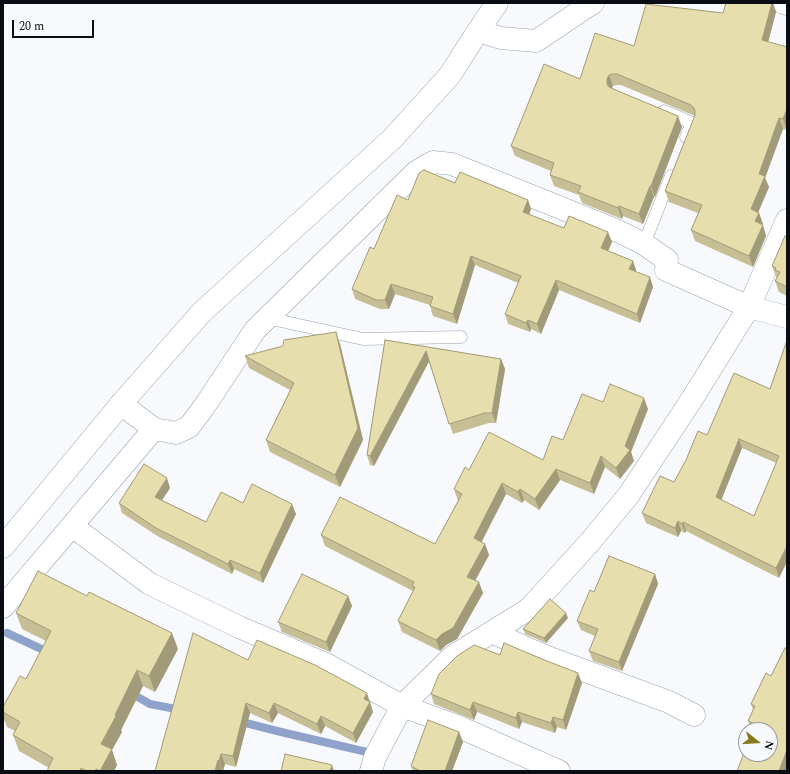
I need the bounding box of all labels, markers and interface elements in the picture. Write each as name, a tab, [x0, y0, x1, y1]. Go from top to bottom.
scale bar	[14, 12, 96, 38]
text: 20 m	[19, 17, 44, 36]
north arrow	[738, 722, 778, 762]
text: N	[760, 739, 778, 752]

